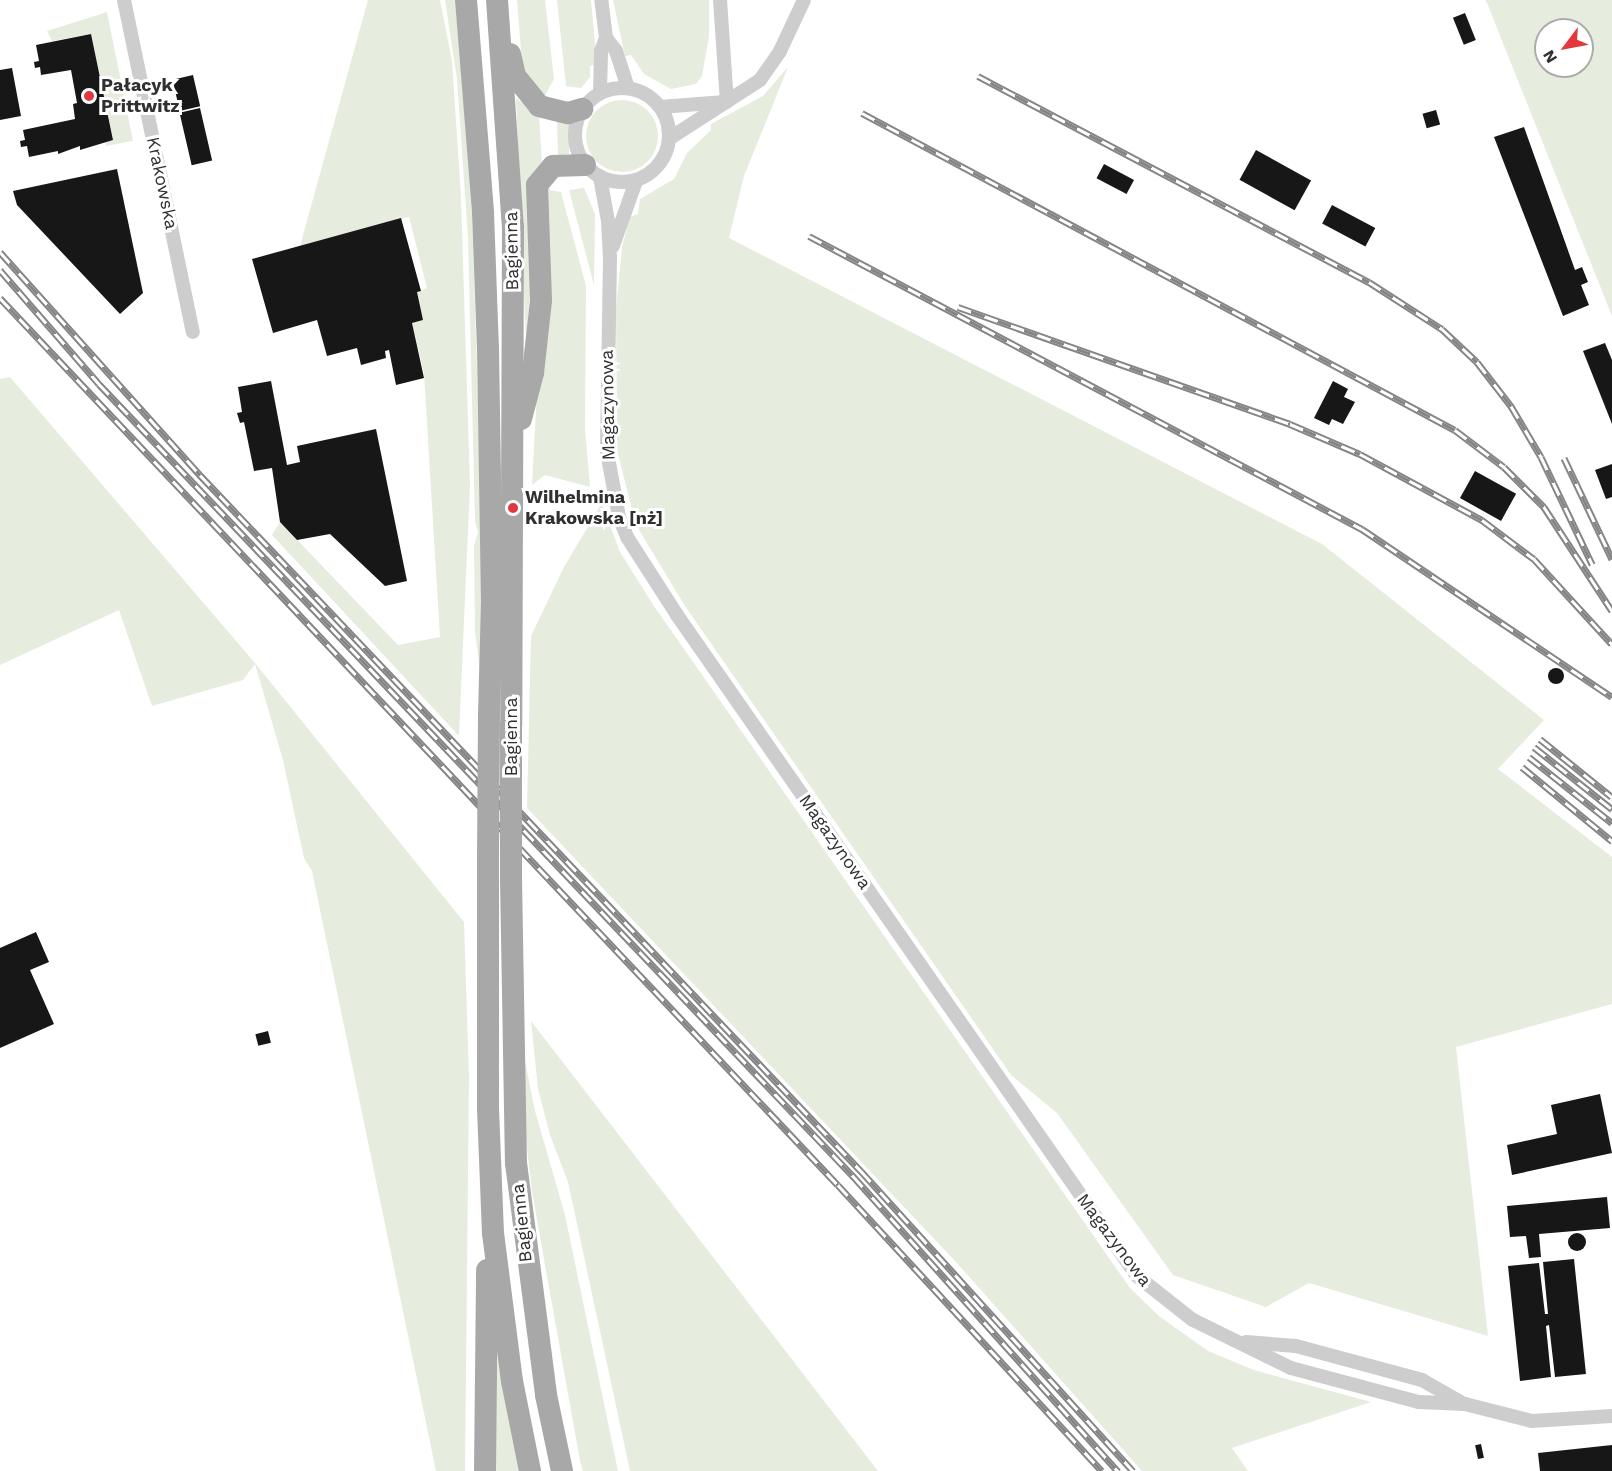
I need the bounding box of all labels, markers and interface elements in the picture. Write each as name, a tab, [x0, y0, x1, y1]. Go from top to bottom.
north arrow	[1534, 18, 1594, 78]
text: N	[1539, 47, 1561, 67]
place label: Pałacyk Prittwitz	[101, 75, 180, 118]
marker: Pałacyk Prittwitz	[82, 89, 96, 103]
street label: Krakowska	[142, 135, 182, 231]
street label: Bagienna	[501, 211, 523, 291]
street label: Magazynowa	[596, 349, 620, 461]
place label: Wilhelmina Krakowska [nż]	[525, 487, 663, 530]
marker: Wilhelmina Krakowska [nż]	[506, 501, 520, 515]
street label: Bagienna	[500, 697, 522, 777]
street label: Magazynowa	[794, 790, 876, 894]
street label: Bagienna	[507, 1183, 537, 1263]
street label: Magazynowa	[1072, 1189, 1156, 1291]

